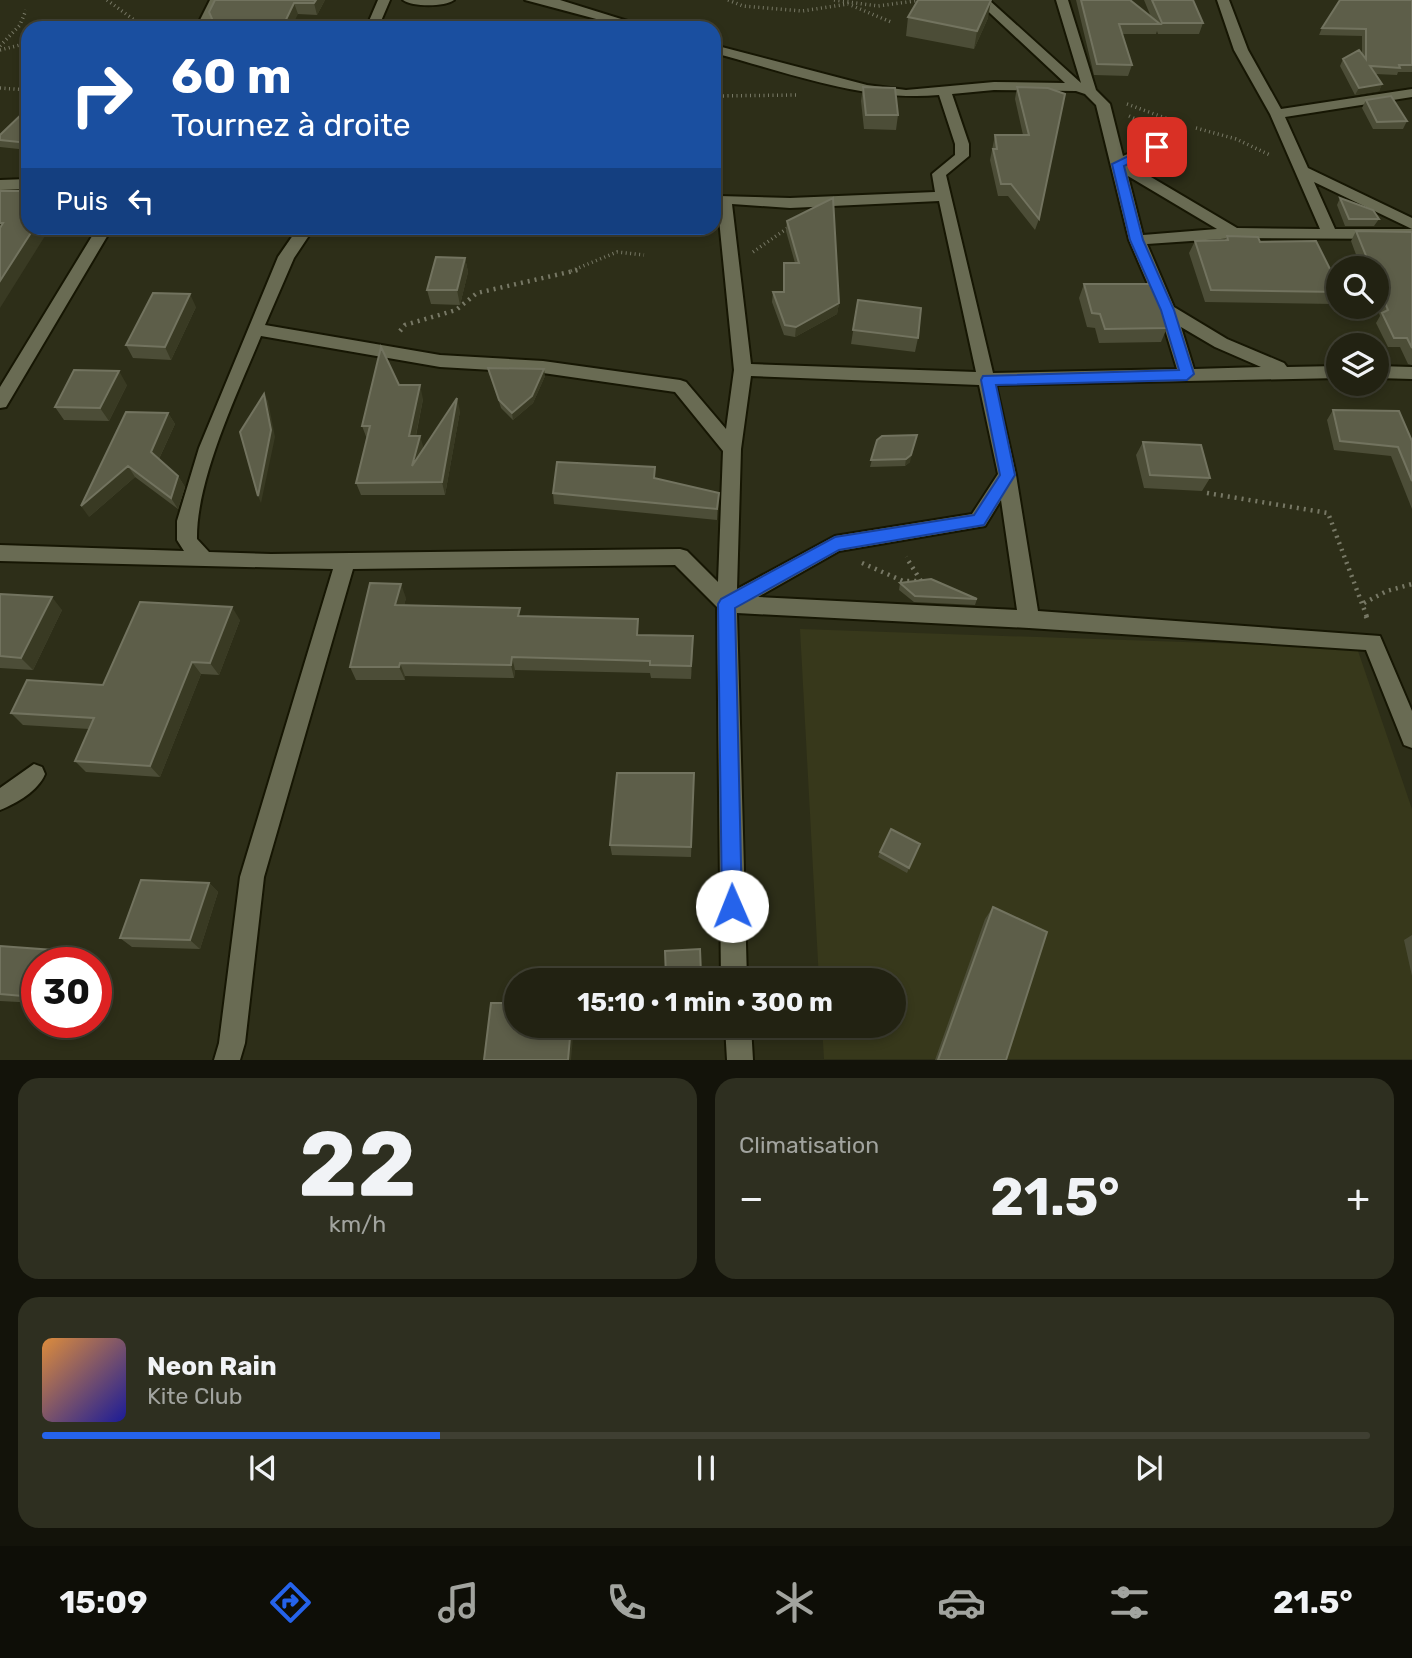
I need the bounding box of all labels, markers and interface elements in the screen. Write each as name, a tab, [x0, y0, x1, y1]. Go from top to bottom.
text: 60 m	[171, 47, 292, 105]
icon: right	[56, 49, 147, 140]
text: Tournez à droite	[171, 106, 411, 144]
pin	[1127, 117, 1187, 177]
icon: arrive	[1138, 128, 1176, 166]
icon: left	[122, 182, 160, 220]
text: Puis	[56, 186, 108, 217]
map controls	[1326, 256, 1389, 396]
button: search	[1326, 256, 1389, 319]
button: layers	[1326, 333, 1389, 396]
position arrow	[695, 869, 769, 943]
speed limit sign: 30	[21, 947, 112, 1038]
text: 15:10 · 1 min · 300 m	[577, 987, 833, 1018]
text: 22	[298, 1110, 417, 1218]
text: Climatisation	[739, 1131, 879, 1159]
text: 21.5°	[990, 1166, 1120, 1228]
text: −	[739, 1175, 764, 1221]
text: +	[1346, 1175, 1370, 1221]
text: km/h	[329, 1210, 386, 1238]
text: Neon Rain	[147, 1351, 277, 1382]
text: Kite Club	[147, 1382, 242, 1410]
icon: previous	[244, 1449, 282, 1487]
icon: pause	[687, 1449, 725, 1487]
icon: next	[1130, 1449, 1168, 1487]
icon: directions	[266, 1578, 315, 1627]
icon: music	[434, 1578, 483, 1627]
icon: phone	[602, 1578, 651, 1627]
icon: climate	[770, 1578, 819, 1627]
icon: car	[937, 1578, 986, 1627]
icon: filters	[1105, 1578, 1154, 1627]
text: 15:09	[59, 1583, 148, 1621]
text: 21.5°	[1273, 1583, 1353, 1621]

